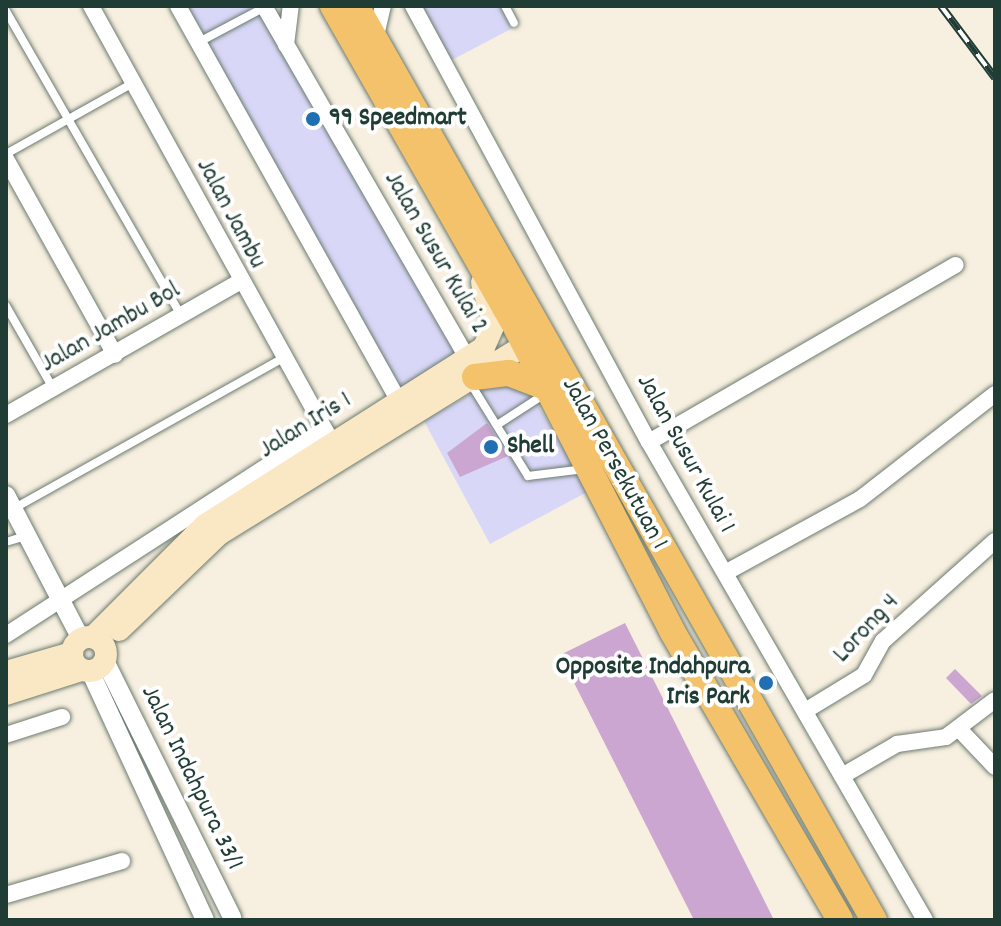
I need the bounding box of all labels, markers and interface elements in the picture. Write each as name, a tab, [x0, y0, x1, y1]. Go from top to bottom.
place label: 99 Speedmart	[329, 103, 467, 135]
marker: 99 Speedmart	[304, 110, 322, 128]
street label: Jalan Jambu	[188, 154, 272, 274]
street label: Jalan Susur Kulai 2	[376, 166, 494, 340]
street label: Jalan Jambu Bol	[36, 275, 186, 381]
street label: Jalan Susur Kulai 1	[629, 369, 741, 539]
street label: Jalan Persekutuan 1	[554, 373, 674, 555]
street label: Jalan Iris 1	[254, 385, 358, 467]
place label: Shell	[507, 431, 554, 463]
marker: Shell	[482, 438, 500, 456]
street label: Lorong 4	[827, 588, 907, 670]
place label: Opposite Indahpura Iris Park	[555, 652, 750, 714]
marker: Opposite Indahpura Iris Park	[757, 674, 775, 692]
street label: Jalan Indahpura 33/1	[133, 681, 249, 875]

